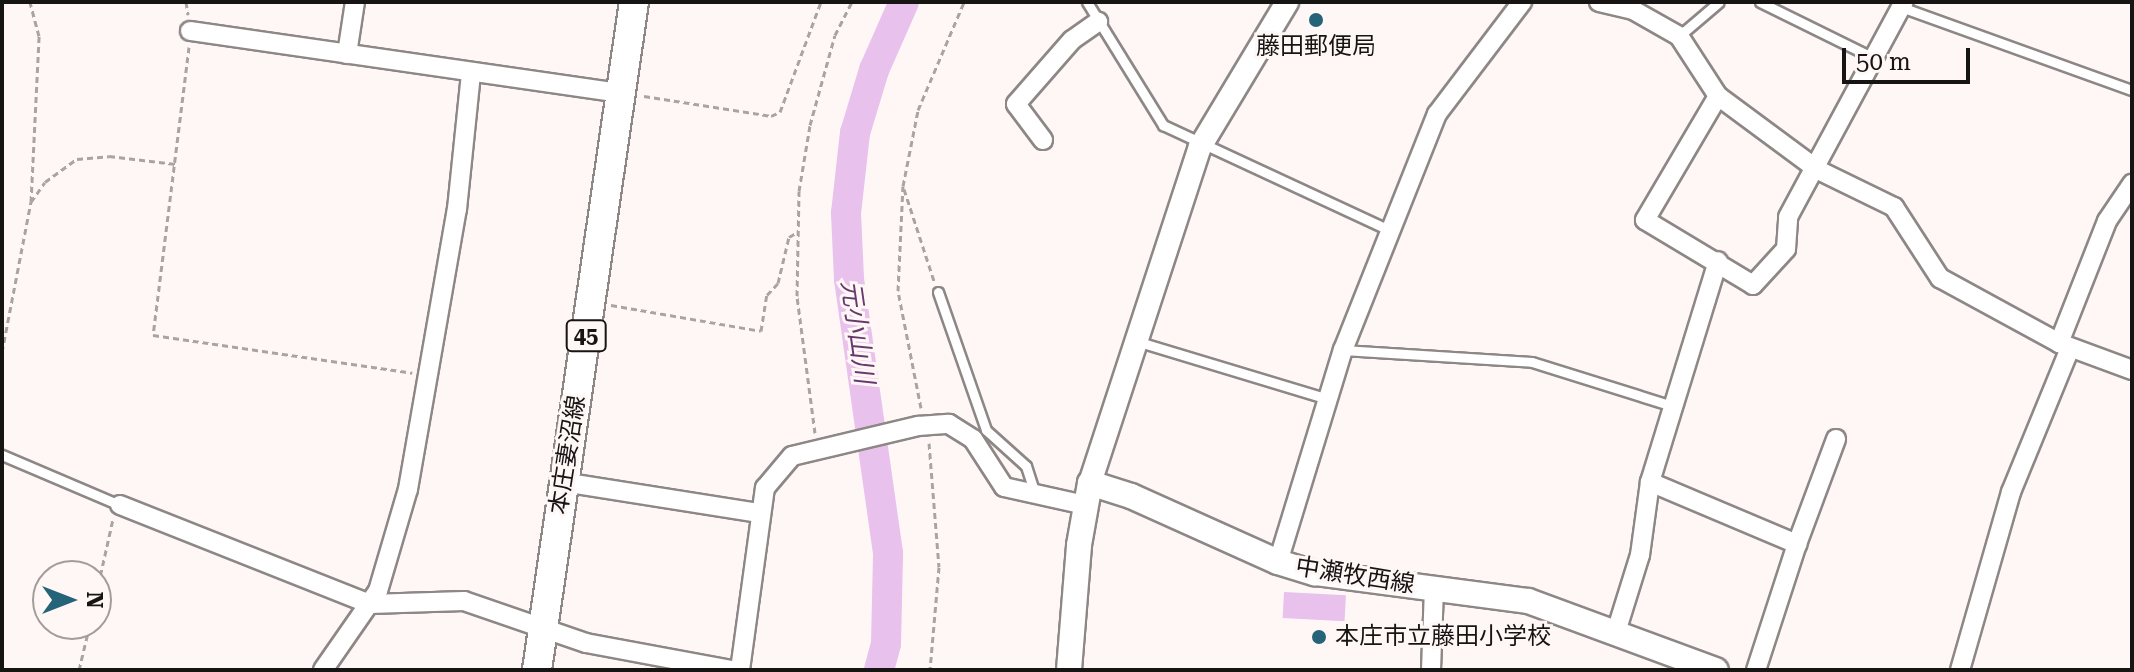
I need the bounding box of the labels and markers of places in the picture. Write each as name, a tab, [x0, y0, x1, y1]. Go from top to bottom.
marker: 藤田郵便局	[1307, 11, 1325, 29]
place label: 藤田郵便局	[1256, 33, 1376, 61]
place label: 本庄市立藤田小学校	[1335, 623, 1551, 651]
marker: 本庄市立藤田小学校	[1310, 628, 1328, 646]

